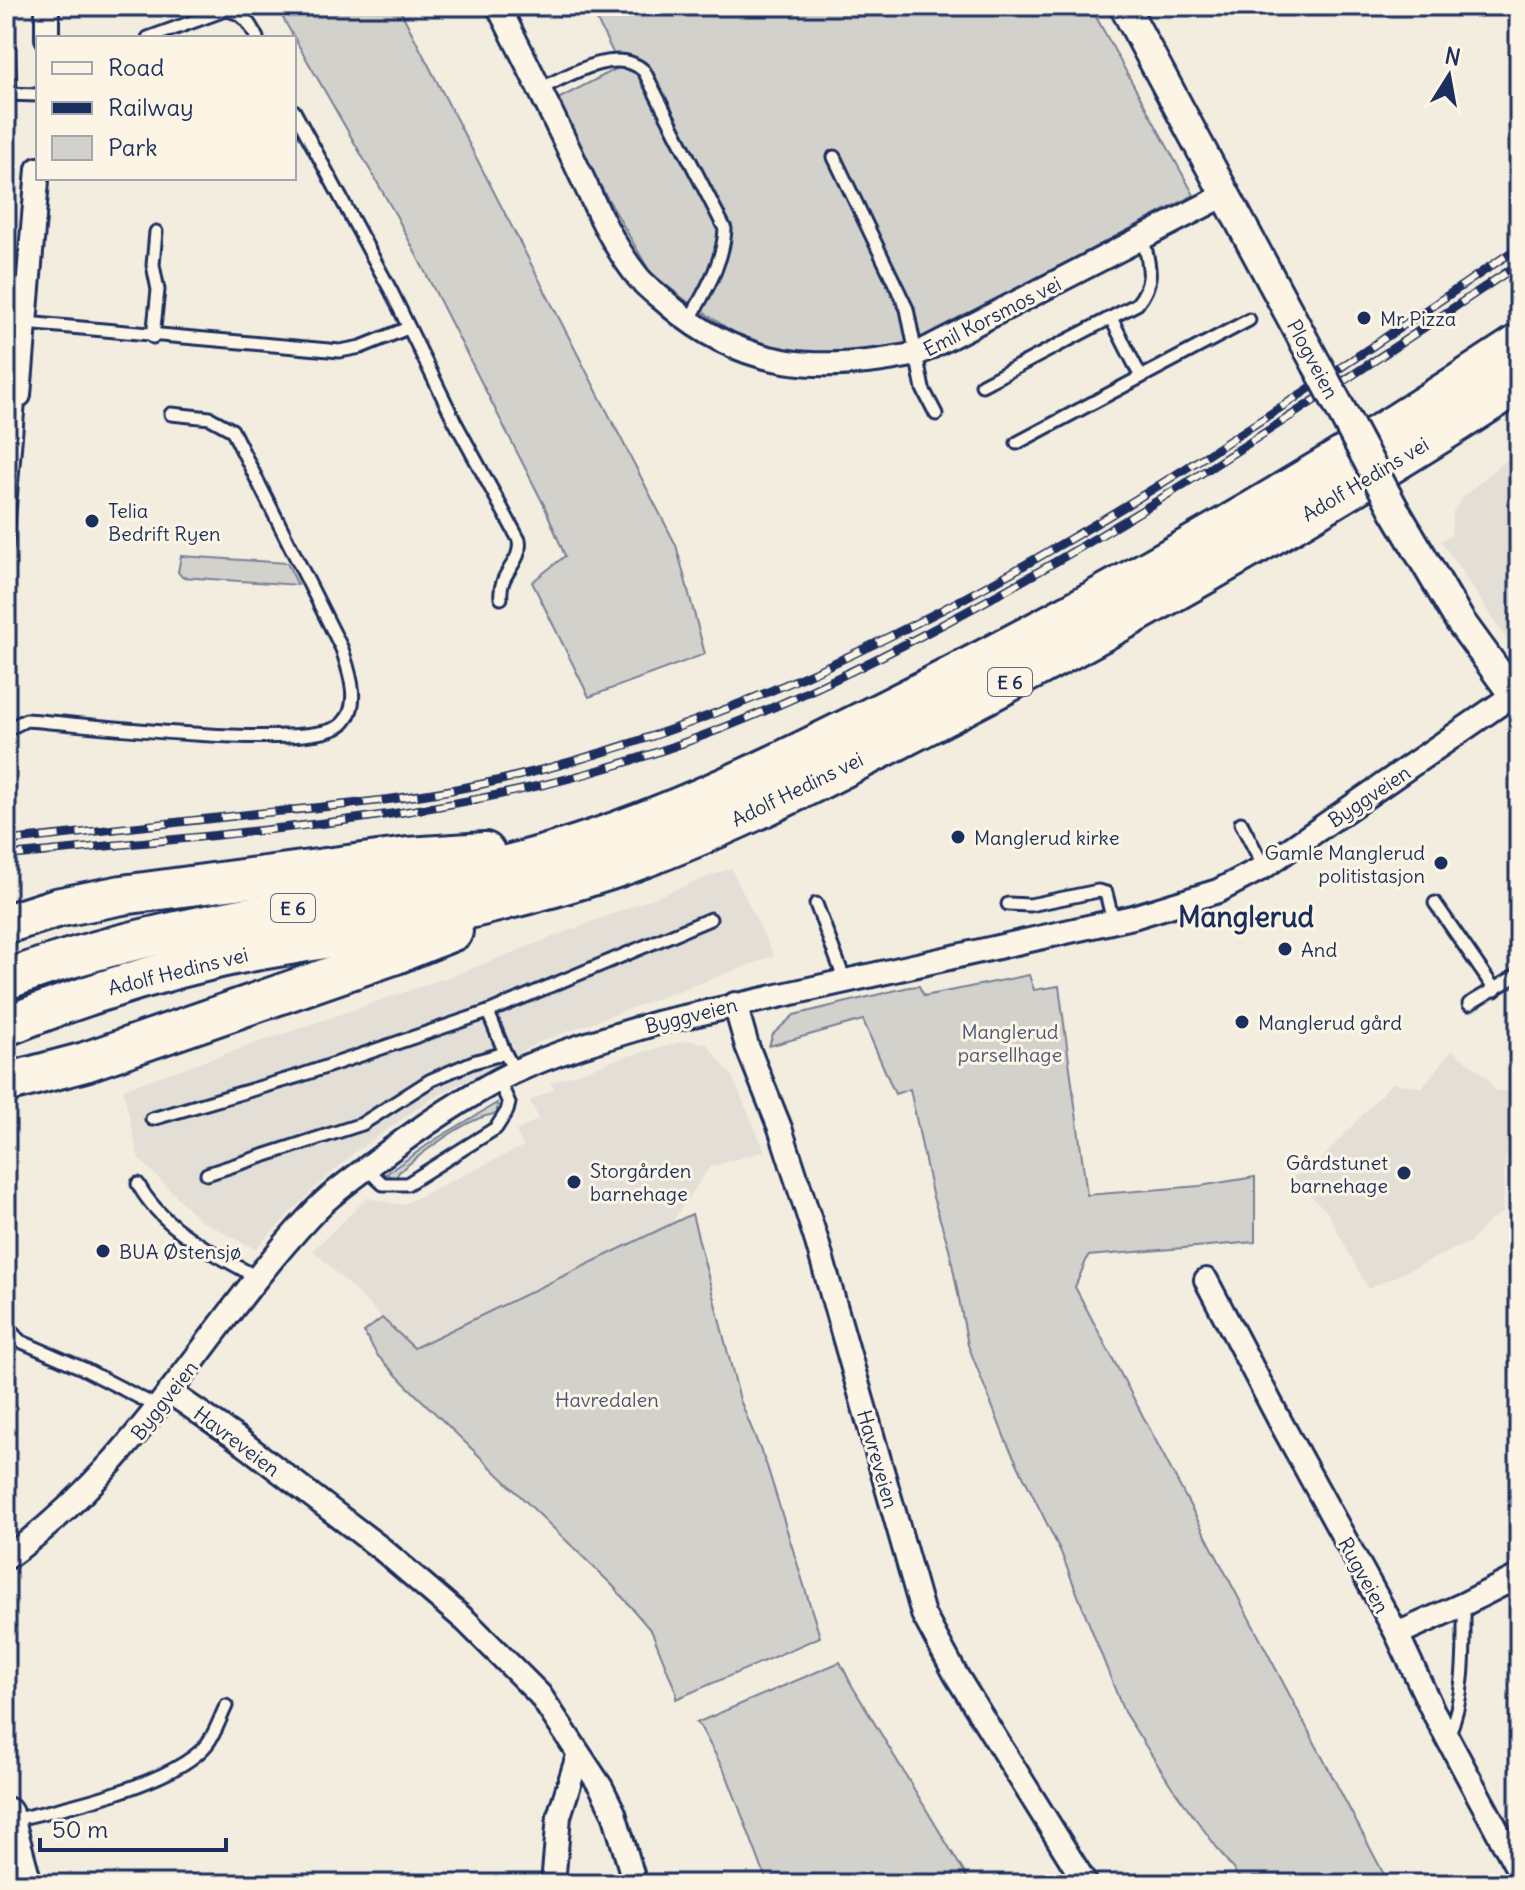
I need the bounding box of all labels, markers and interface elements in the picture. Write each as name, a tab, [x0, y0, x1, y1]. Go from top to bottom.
legend	[36, 36, 296, 180]
north arrow	[1409, 36, 1489, 116]
text: N	[1443, 41, 1463, 72]
text: Road	[108, 52, 164, 82]
text: Railway	[108, 92, 194, 122]
text: Park	[108, 132, 158, 162]
street label: Emil Korsmos vei	[919, 271, 1065, 361]
place label: Mr Pizza	[1380, 306, 1456, 331]
marker: Mr Pizza	[1355, 309, 1373, 327]
street label: Plogveien	[1282, 315, 1344, 403]
street label: Adolf Hedins vei	[1297, 431, 1433, 527]
place label: Telia Bedrift Ryen	[108, 498, 221, 546]
marker: Telia Bedrift Ryen	[83, 512, 101, 530]
road number: E 6	[988, 668, 1032, 696]
street label: Adolf Hedins vei	[727, 746, 867, 832]
street label: Byggveien	[1323, 759, 1415, 833]
place label: Manglerud kirke	[974, 825, 1119, 850]
marker: Manglerud kirke	[949, 828, 967, 846]
place label: Gamle Manglerud politistasjon	[1265, 840, 1425, 888]
marker: Gamle Manglerud politistasjon	[1432, 854, 1450, 872]
road number: E 6	[271, 894, 315, 922]
district label: Manglerud	[1178, 899, 1314, 935]
place label: And	[1301, 937, 1337, 962]
marker: And	[1276, 940, 1294, 958]
street label: Adolf Hedins vei	[105, 942, 251, 1000]
street label: Byggveien	[642, 991, 740, 1039]
place label: Manglerud gård	[1258, 1010, 1402, 1035]
marker: Manglerud gård	[1233, 1013, 1251, 1031]
park label: Manglerud parsellhage	[958, 1019, 1062, 1067]
place label: Gårdstunet barnehage	[1286, 1150, 1388, 1198]
place label: Storgården barnehage	[590, 1158, 691, 1206]
marker: Gårdstunet barnehage	[1395, 1164, 1413, 1182]
marker: Storgården barnehage	[565, 1173, 583, 1191]
place label: BUA Østensjø	[119, 1239, 241, 1264]
marker: BUA Østensjø	[94, 1242, 112, 1260]
street label: Byggveien	[125, 1355, 203, 1445]
park label: Havredalen	[555, 1387, 659, 1412]
street label: Havreveien	[189, 1401, 285, 1481]
street label: Havreveien	[852, 1407, 904, 1511]
street label: Rugveien	[1333, 1533, 1395, 1617]
scale bar	[40, 1802, 226, 1852]
text: 50 m	[52, 1814, 108, 1844]

